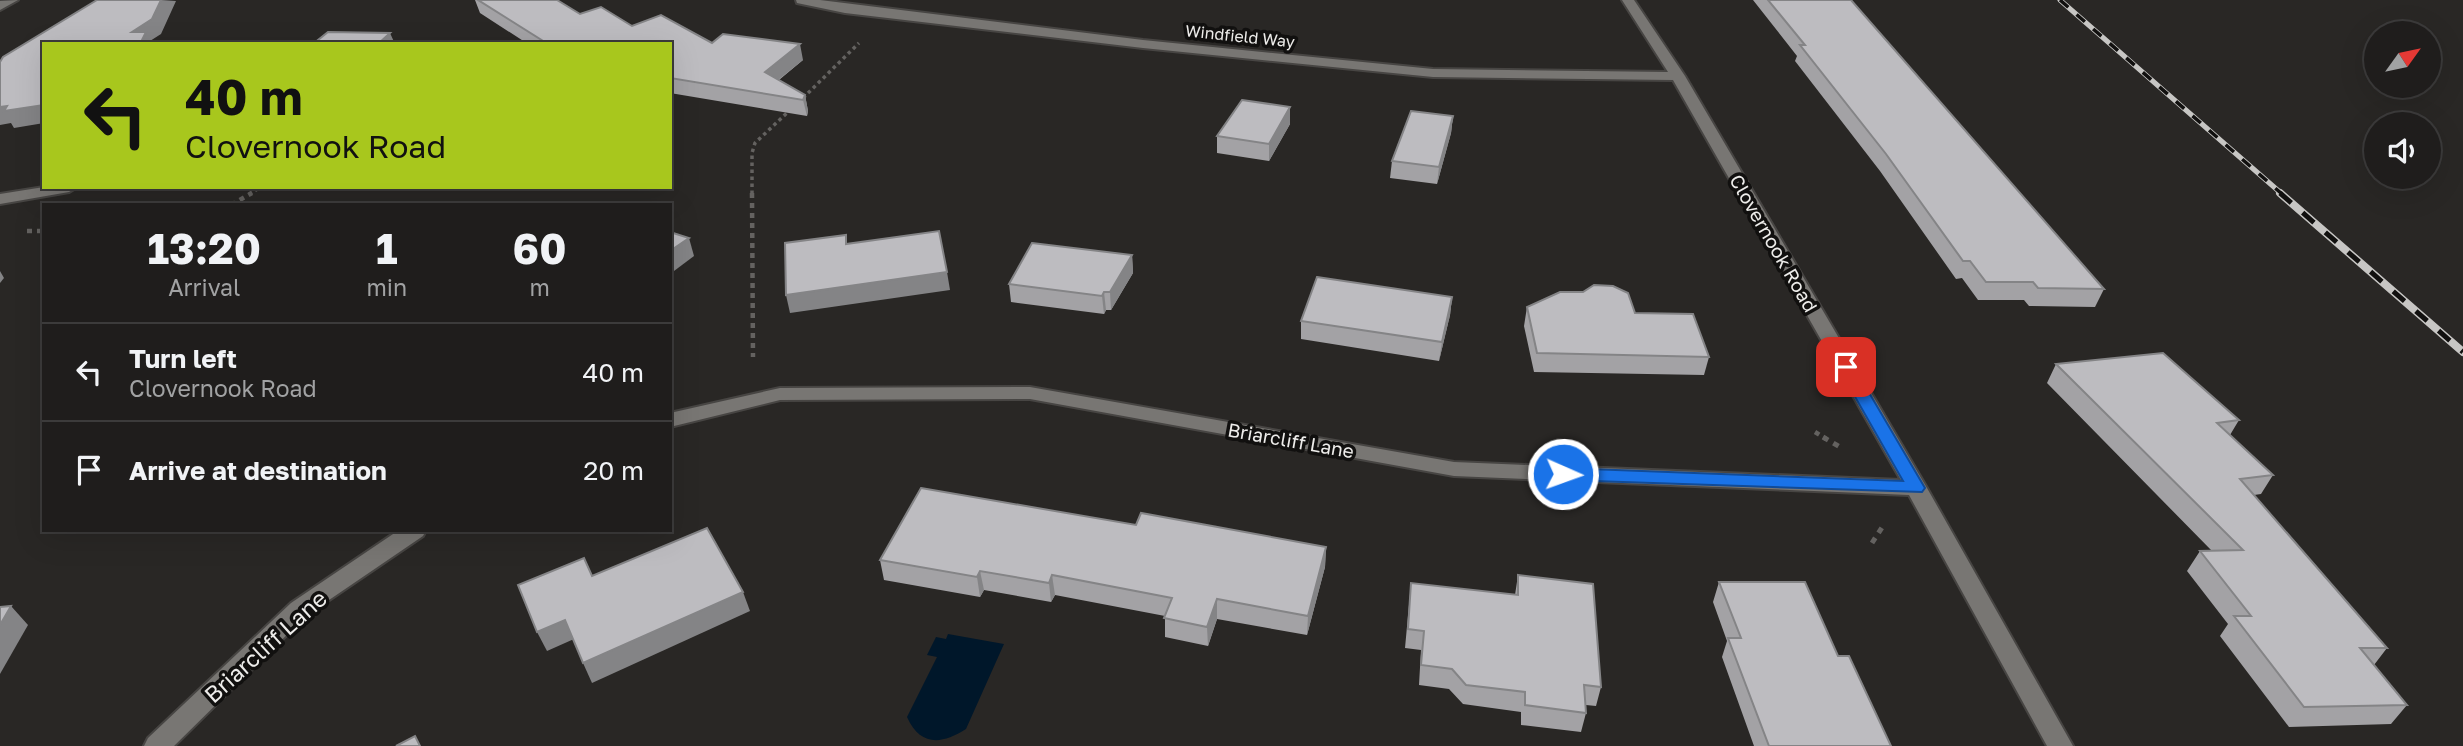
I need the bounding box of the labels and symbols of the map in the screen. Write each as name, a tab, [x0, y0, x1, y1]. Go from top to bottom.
street label: Windfield Way	[1184, 20, 1296, 52]
north arrow	[2364, 21, 2441, 98]
street label: Clovernook Road	[1725, 170, 1823, 316]
pin	[1816, 337, 1876, 397]
street label: Briarcliff Lane	[1226, 418, 1356, 462]
position arrow	[1526, 437, 1600, 511]
street label: Briarcliff Lane	[198, 584, 332, 708]

